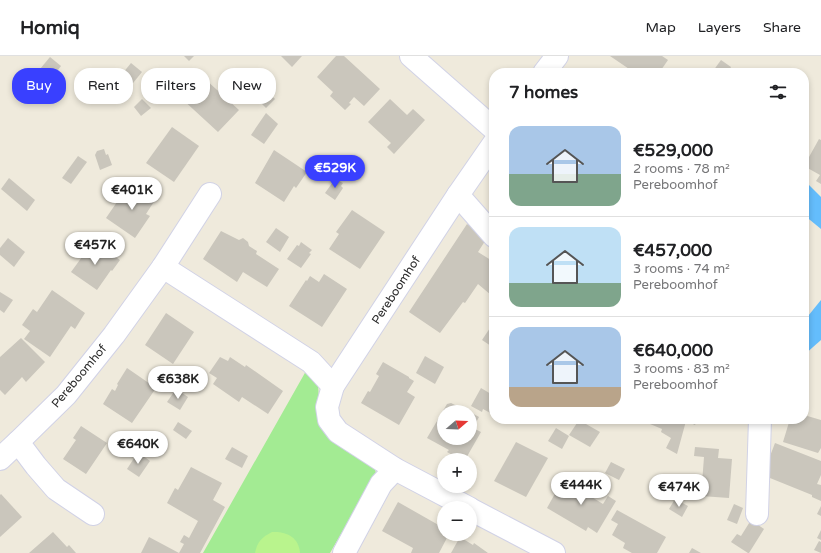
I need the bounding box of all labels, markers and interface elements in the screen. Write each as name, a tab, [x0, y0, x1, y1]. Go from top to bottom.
text: Homiq	[20, 17, 80, 39]
text: Map	[646, 19, 676, 36]
text: Layers	[698, 19, 741, 36]
text: Share	[763, 19, 801, 36]
chip: Buy	[12, 68, 66, 104]
chip: Rent	[74, 68, 133, 104]
chip: Filters	[141, 68, 210, 104]
chip: New	[218, 68, 276, 104]
icon: filters	[767, 81, 789, 103]
text: 7 homes	[509, 82, 578, 103]
text: €529,000	[633, 140, 713, 161]
icon: home	[541, 142, 589, 190]
pin: €529K	[307, 155, 363, 189]
text: €529K	[314, 160, 356, 176]
text: 2 rooms · 78 m²	[633, 161, 730, 177]
pin: €401K	[104, 177, 160, 211]
text: Pereboomhof	[633, 177, 718, 193]
text: €401K	[111, 182, 153, 198]
pin: €457K	[67, 232, 123, 266]
text: €457K	[74, 237, 116, 253]
text: €457,000	[633, 240, 712, 261]
icon: home	[541, 243, 589, 291]
street label: Pereboomhof	[369, 253, 423, 327]
text: 3 rooms · 74 m²	[633, 261, 730, 277]
text: Pereboomhof	[633, 277, 718, 293]
text: €640,000	[633, 340, 713, 361]
street label: Pereboomhof	[48, 341, 110, 410]
icon: home	[541, 343, 589, 391]
text: 3 rooms · 83 m²	[633, 361, 730, 377]
pin: €638K	[150, 366, 206, 400]
text: €638K	[157, 371, 199, 387]
text: Pereboomhof	[633, 377, 718, 393]
north arrow	[437, 405, 477, 445]
map controls	[437, 405, 477, 541]
pin: €640K	[110, 431, 166, 465]
text: €640K	[117, 436, 159, 452]
button: +	[437, 453, 477, 493]
pin: €444K	[553, 472, 609, 506]
pin: €474K	[651, 474, 707, 508]
text: €444K	[560, 477, 602, 493]
text: €474K	[658, 479, 700, 495]
button: −	[437, 501, 477, 541]

